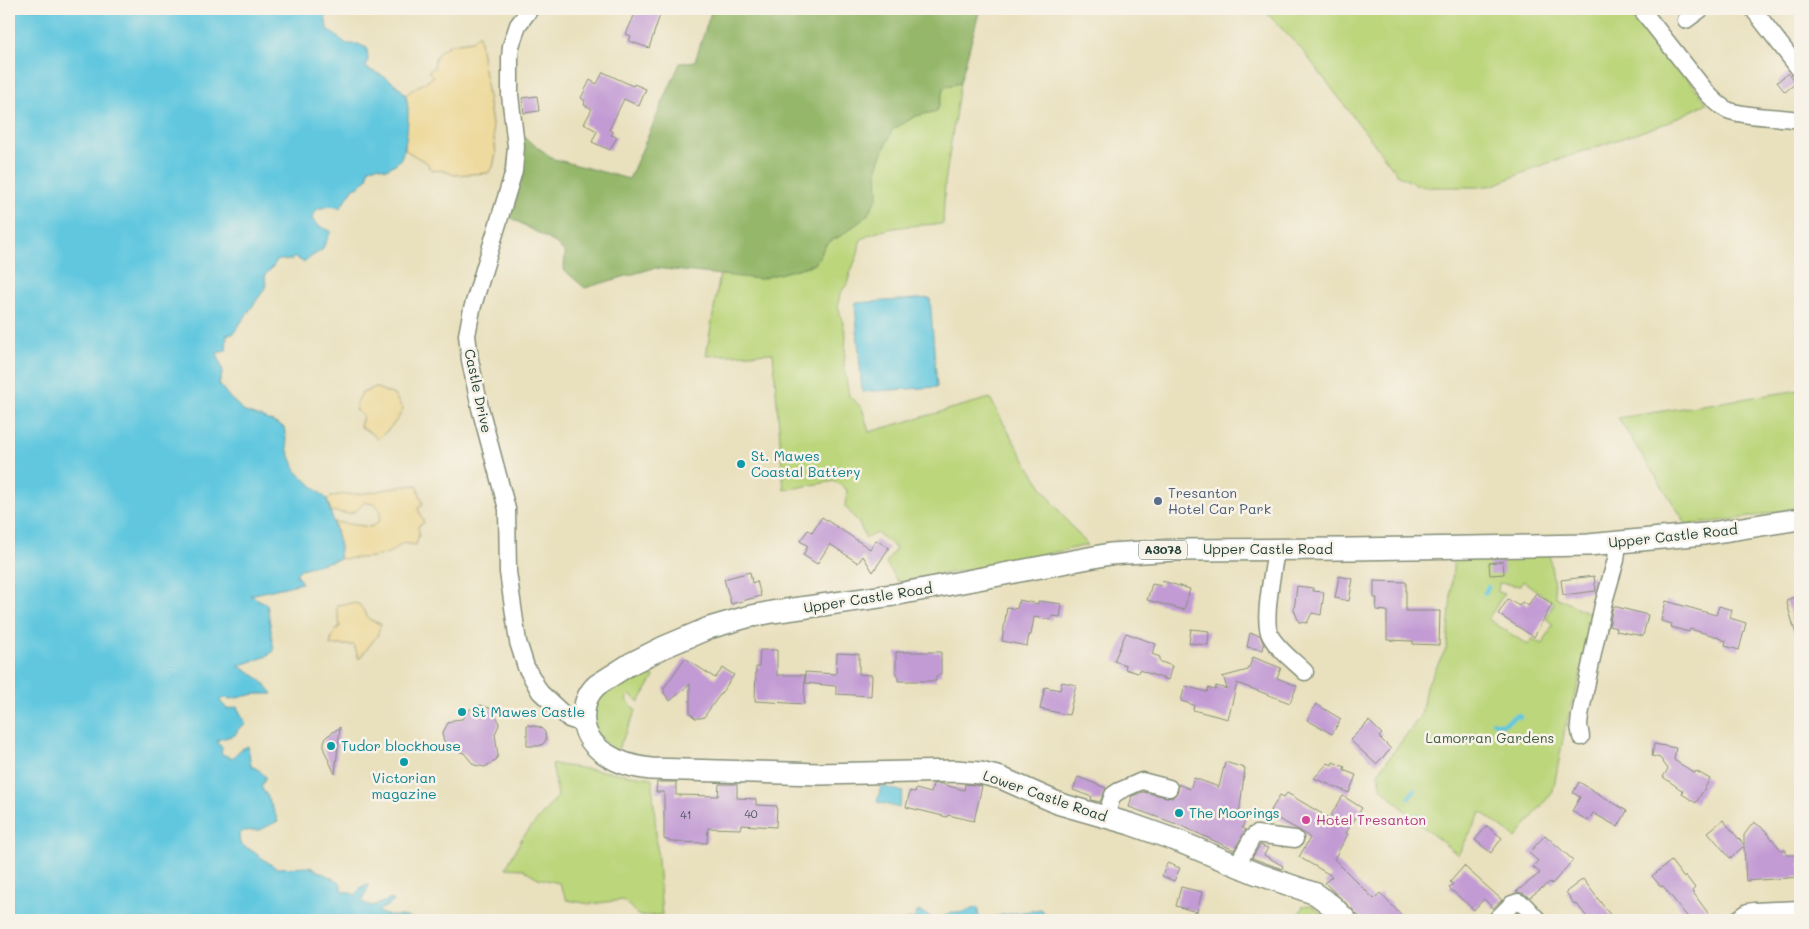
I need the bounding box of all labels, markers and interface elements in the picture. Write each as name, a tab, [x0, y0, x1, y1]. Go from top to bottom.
street label: Castle Drive	[460, 347, 497, 435]
place label: St. Mawes Coastal Battery	[751, 446, 860, 481]
marker: St. Mawes Coastal Battery	[735, 458, 747, 470]
place label: Tresanton Hotel Car Park	[1168, 483, 1271, 518]
marker: Tresanton Hotel Car Park	[1152, 495, 1164, 507]
street label: Upper Castle Road	[1607, 519, 1739, 552]
street label: Upper Castle Road	[1203, 539, 1333, 558]
road number: A3078	[1139, 540, 1187, 560]
street label: Upper Castle Road	[802, 578, 934, 617]
place label: St Mawes Castle	[472, 702, 585, 721]
marker: St Mawes Castle	[456, 706, 468, 718]
park label: Lamorran Gardens	[1426, 728, 1554, 747]
place label: Tudor blockhouse	[341, 736, 461, 755]
marker: Tudor blockhouse	[325, 740, 337, 752]
marker: Victorian magazine	[398, 756, 410, 768]
street label: Lower Castle Road	[981, 765, 1110, 826]
place label: Victorian magazine	[371, 768, 437, 803]
place label: The Moorings	[1189, 803, 1280, 822]
house number: 40	[744, 806, 758, 821]
house number: 41	[680, 807, 692, 822]
marker: The Moorings	[1173, 807, 1185, 819]
place label: Hotel Tresanton	[1316, 810, 1426, 829]
marker: Hotel Tresanton	[1300, 814, 1312, 826]

